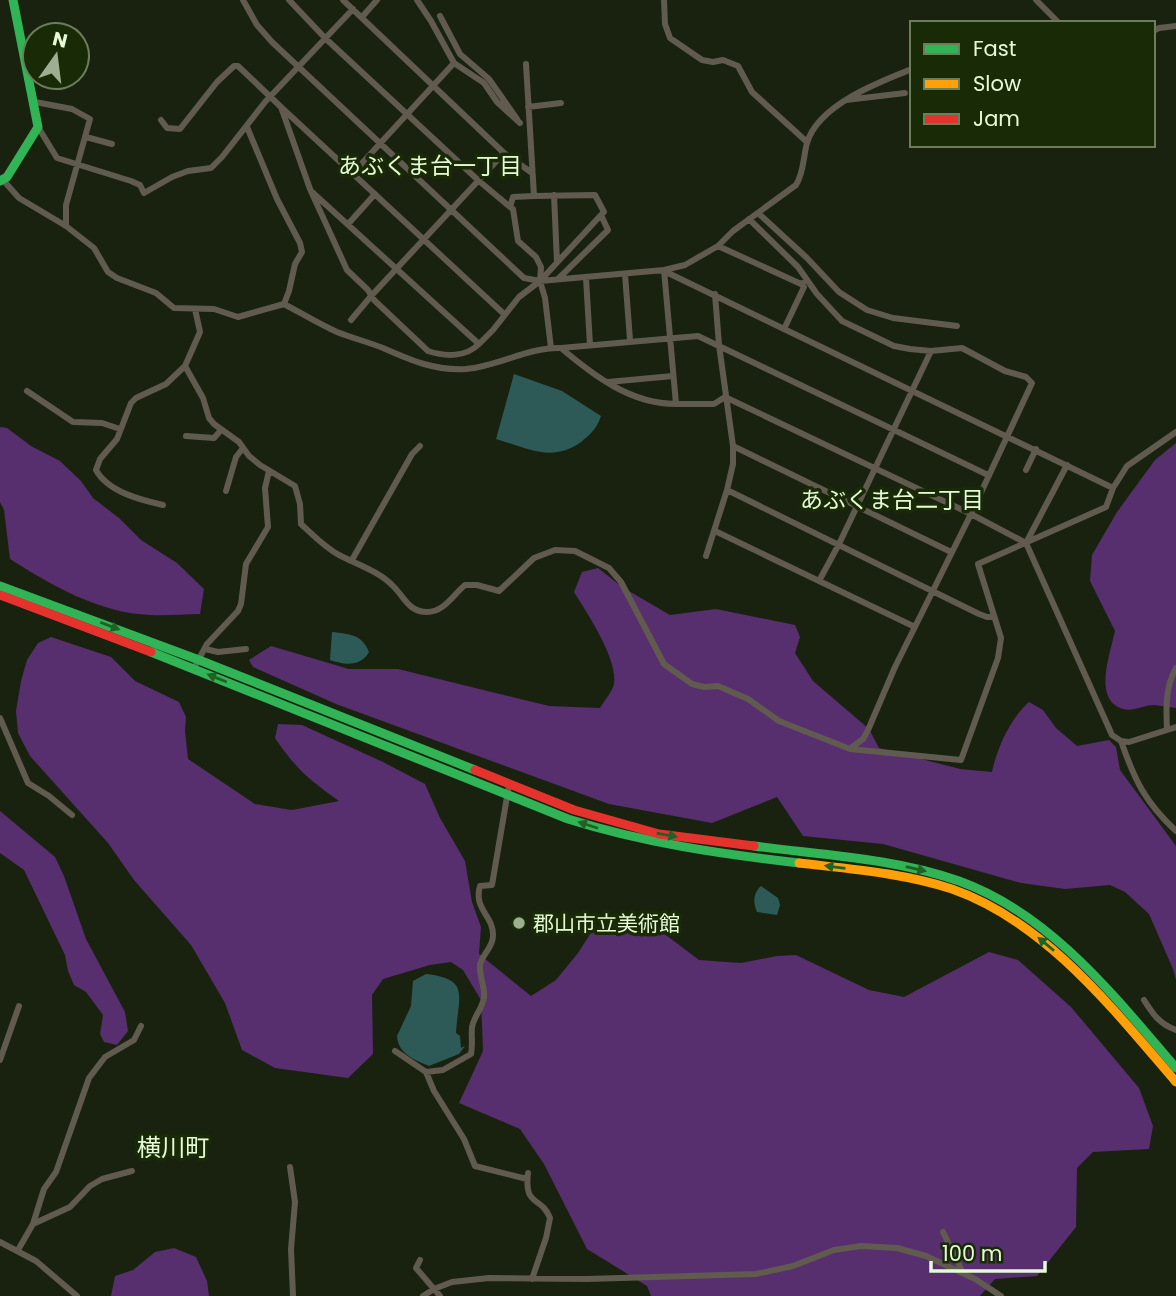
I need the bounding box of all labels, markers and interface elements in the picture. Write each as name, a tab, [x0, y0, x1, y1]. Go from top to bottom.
north arrow	[21, 21, 91, 91]
legend	[910, 21, 1155, 147]
text: N	[50, 25, 70, 55]
text: Fast	[973, 34, 1016, 63]
text: Slow	[973, 69, 1021, 98]
text: Jam	[973, 104, 1020, 133]
district label: あぶくま台一丁目	[338, 150, 522, 182]
district label: あぶくま台二丁目	[800, 484, 984, 516]
one-way arrow	[100, 621, 121, 632]
one-way arrow	[206, 672, 227, 683]
one-way arrow	[577, 819, 598, 830]
one-way arrow	[656, 830, 678, 841]
one-way arrow	[824, 862, 846, 873]
one-way arrow	[905, 864, 927, 875]
place label: 郡山市立美術館	[533, 909, 680, 938]
marker: 郡山市立美術館	[511, 915, 527, 931]
one-way arrow	[1037, 936, 1055, 951]
district label: 横川町	[137, 1131, 209, 1164]
scale bar	[931, 1230, 1045, 1274]
text: 100 m	[942, 1239, 1002, 1268]

